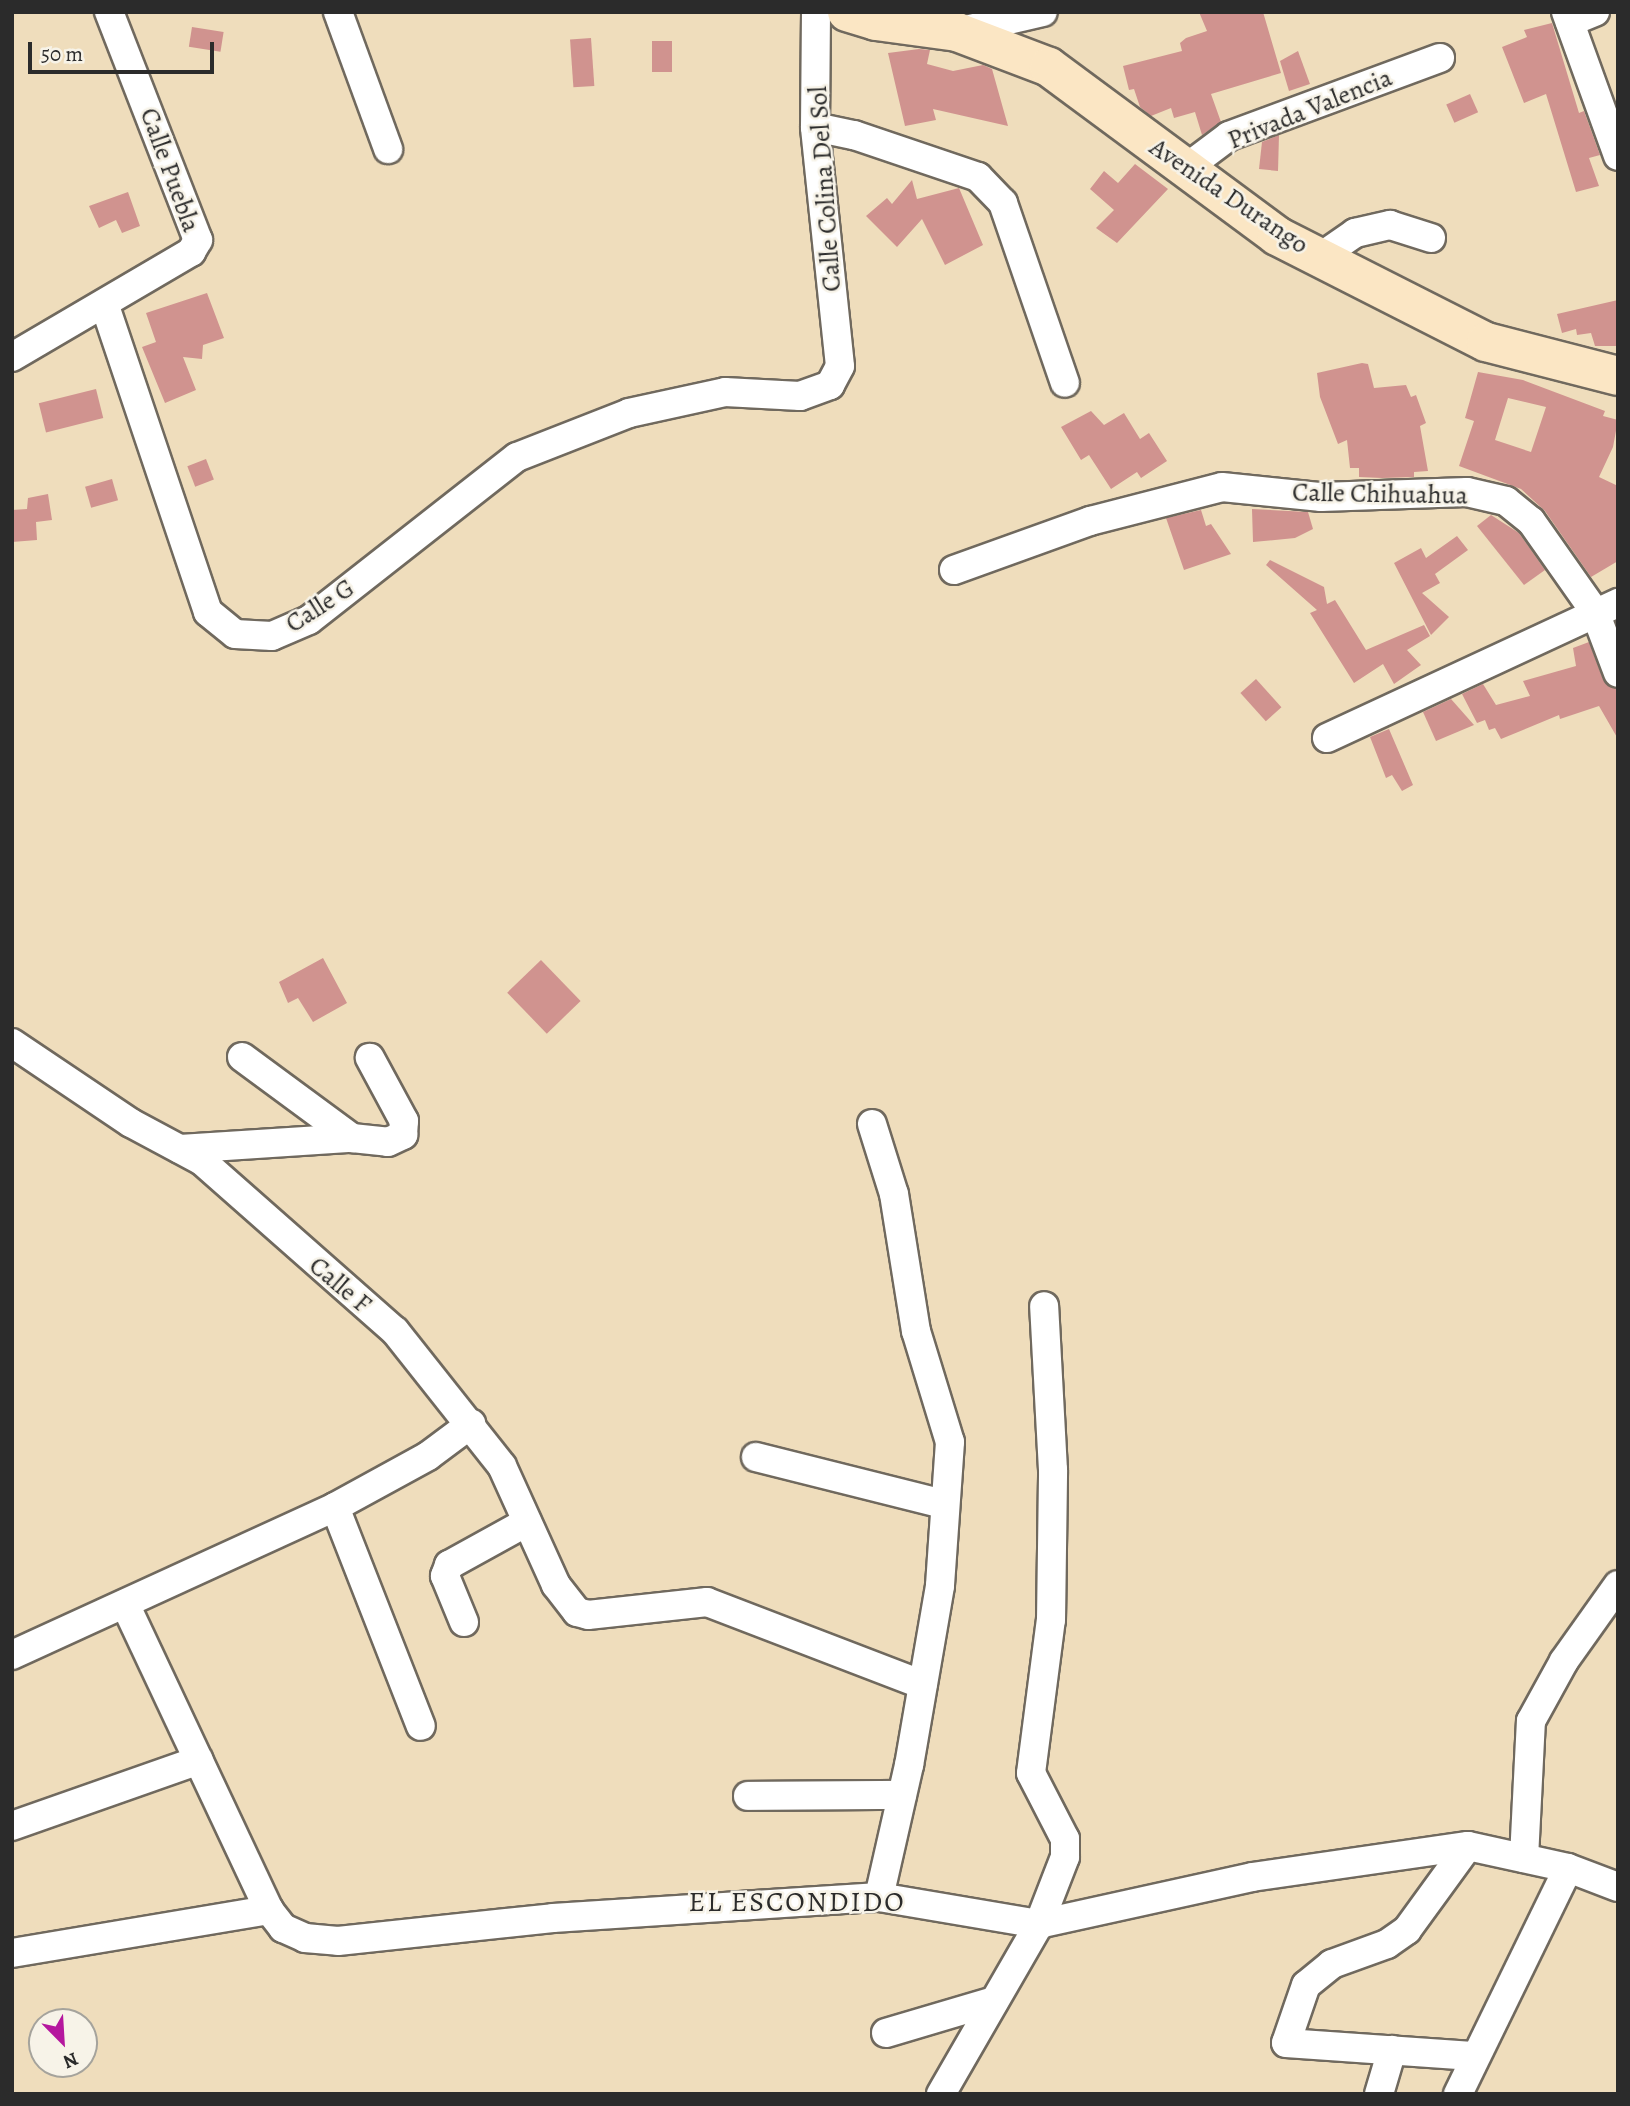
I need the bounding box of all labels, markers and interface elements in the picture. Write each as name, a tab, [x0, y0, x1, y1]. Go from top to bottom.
scale bar	[32, 28, 217, 72]
text: 50 m	[41, 40, 83, 68]
street label: Privada Valencia	[1223, 62, 1397, 156]
street label: Calle Colina Del Sol	[802, 85, 848, 293]
street label: Calle Puebla	[133, 104, 207, 236]
street label: Avenida Durango	[1144, 131, 1314, 261]
street label: Calle Chihuahua	[1292, 477, 1468, 511]
street label: Calle G	[280, 572, 360, 640]
street label: Calle F	[303, 1250, 377, 1320]
district label: EL ESCONDIDO	[690, 1885, 904, 1919]
north arrow	[28, 2008, 98, 2078]
text: N	[59, 2046, 82, 2075]

